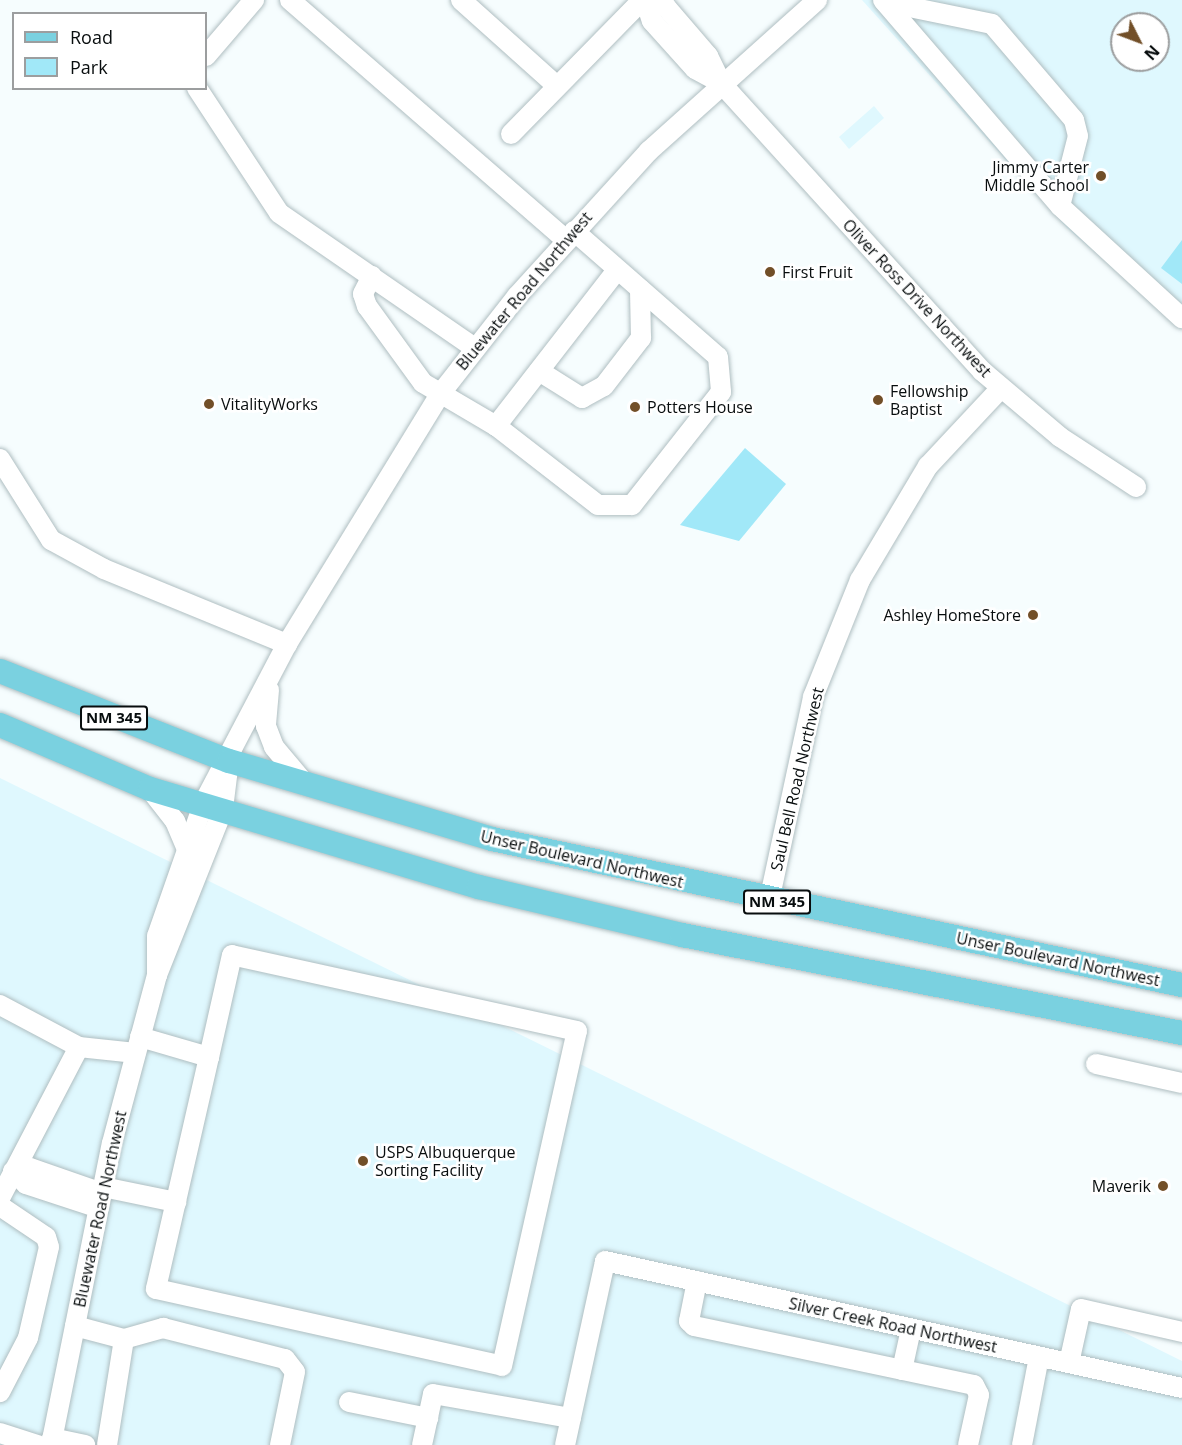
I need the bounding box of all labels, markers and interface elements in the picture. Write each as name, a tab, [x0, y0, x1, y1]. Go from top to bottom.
legend	[12, 12, 207, 90]
north arrow	[1110, 12, 1170, 72]
text: Road	[70, 25, 113, 49]
text: N	[1139, 41, 1164, 65]
text: Park	[70, 55, 108, 79]
place label: Jimmy Carter Middle School	[984, 157, 1089, 195]
marker: Jimmy Carter Middle School	[1094, 169, 1108, 183]
street label: Bluewater Road Northwest	[452, 208, 596, 374]
street label: Oliver Ross Drive Northwest	[839, 215, 995, 381]
place label: First Fruit	[782, 262, 853, 282]
marker: First Fruit	[763, 265, 777, 279]
place label: Fellowship Baptist	[890, 381, 969, 419]
marker: Fellowship Baptist	[871, 393, 885, 407]
place label: VitalityWorks	[221, 394, 318, 414]
marker: VitalityWorks	[202, 397, 216, 411]
place label: Potters House	[647, 397, 753, 417]
marker: Potters House	[628, 400, 642, 414]
place label: Ashley HomeStore	[883, 605, 1021, 625]
marker: Ashley HomeStore	[1026, 608, 1040, 622]
street label: Saul Bell Road Northwest	[767, 685, 827, 873]
road number: NM 345	[80, 706, 148, 730]
street label: Unser Boulevard Northwest	[479, 826, 685, 892]
road number: NM 345	[742, 890, 812, 914]
street label: Unser Boulevard Northwest	[955, 928, 1161, 990]
street label: Bluewater Road Northwest	[70, 1109, 130, 1309]
place label: USPS Albuquerque Sorting Facility	[375, 1142, 515, 1180]
marker: USPS Albuquerque Sorting Facility	[356, 1154, 370, 1168]
place label: Maverik	[1092, 1176, 1151, 1196]
marker: Maverik	[1156, 1179, 1170, 1193]
street label: Silver Creek Road Northwest	[787, 1294, 999, 1356]

